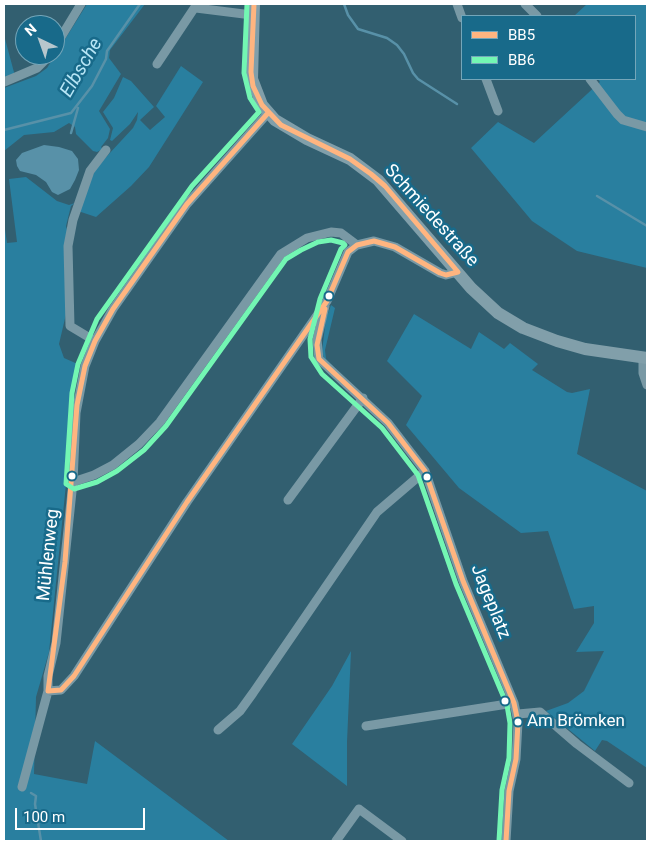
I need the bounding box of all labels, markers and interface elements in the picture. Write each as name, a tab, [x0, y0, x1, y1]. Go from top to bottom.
north arrow	[15, 15, 65, 65]
legend	[461, 15, 636, 80]
text: N	[22, 20, 40, 39]
text: BB5	[508, 26, 535, 44]
water label: Elbsche	[56, 34, 108, 102]
text: BB6	[508, 51, 535, 69]
street label: Schmiedestraße	[379, 160, 483, 272]
unlabelled marker	[324, 291, 334, 301]
unlabelled marker	[67, 471, 77, 481]
unlabelled marker	[422, 472, 432, 482]
street label: Mühlenweg	[33, 508, 65, 602]
street label: Jageplatz	[465, 562, 515, 642]
unlabelled marker	[500, 696, 510, 706]
place label: Am Brömken	[527, 712, 625, 732]
marker: Am Brömken	[513, 717, 523, 727]
scale bar	[18, 798, 148, 830]
text: 100 m	[23, 808, 65, 826]

